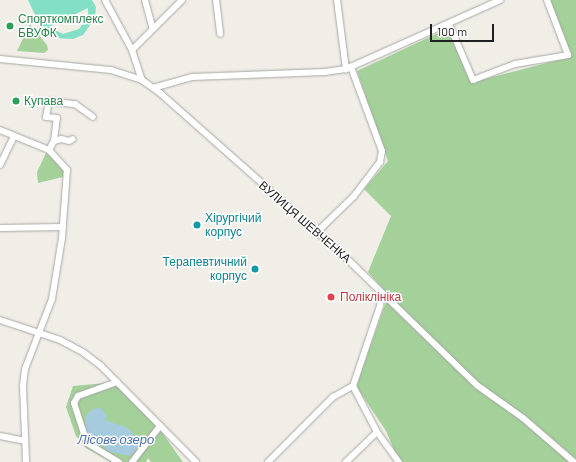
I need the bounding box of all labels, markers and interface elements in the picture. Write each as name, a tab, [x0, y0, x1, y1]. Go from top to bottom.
place label: Спорткомплекс БВУФК	[18, 12, 104, 40]
scale bar	[432, 16, 496, 42]
marker: Спорткомплекс БВУФК	[5, 21, 15, 31]
text: 100 m	[437, 24, 467, 38]
place label: Купава	[24, 94, 63, 108]
marker: Купава	[11, 96, 21, 106]
street label: ВУЛИЦЯ ШЕВЧЕНКА	[256, 178, 354, 266]
place label: Хірургічий корпус	[205, 211, 261, 239]
marker: Хірургічий корпус	[192, 220, 202, 230]
place label: Терапевтичний корпус	[163, 255, 247, 283]
marker: Терапевтичний корпус	[250, 264, 260, 274]
place label: Поліклініка	[340, 290, 401, 304]
marker: Поліклініка	[325, 291, 337, 303]
water label: Лісове озеро	[78, 431, 154, 447]

